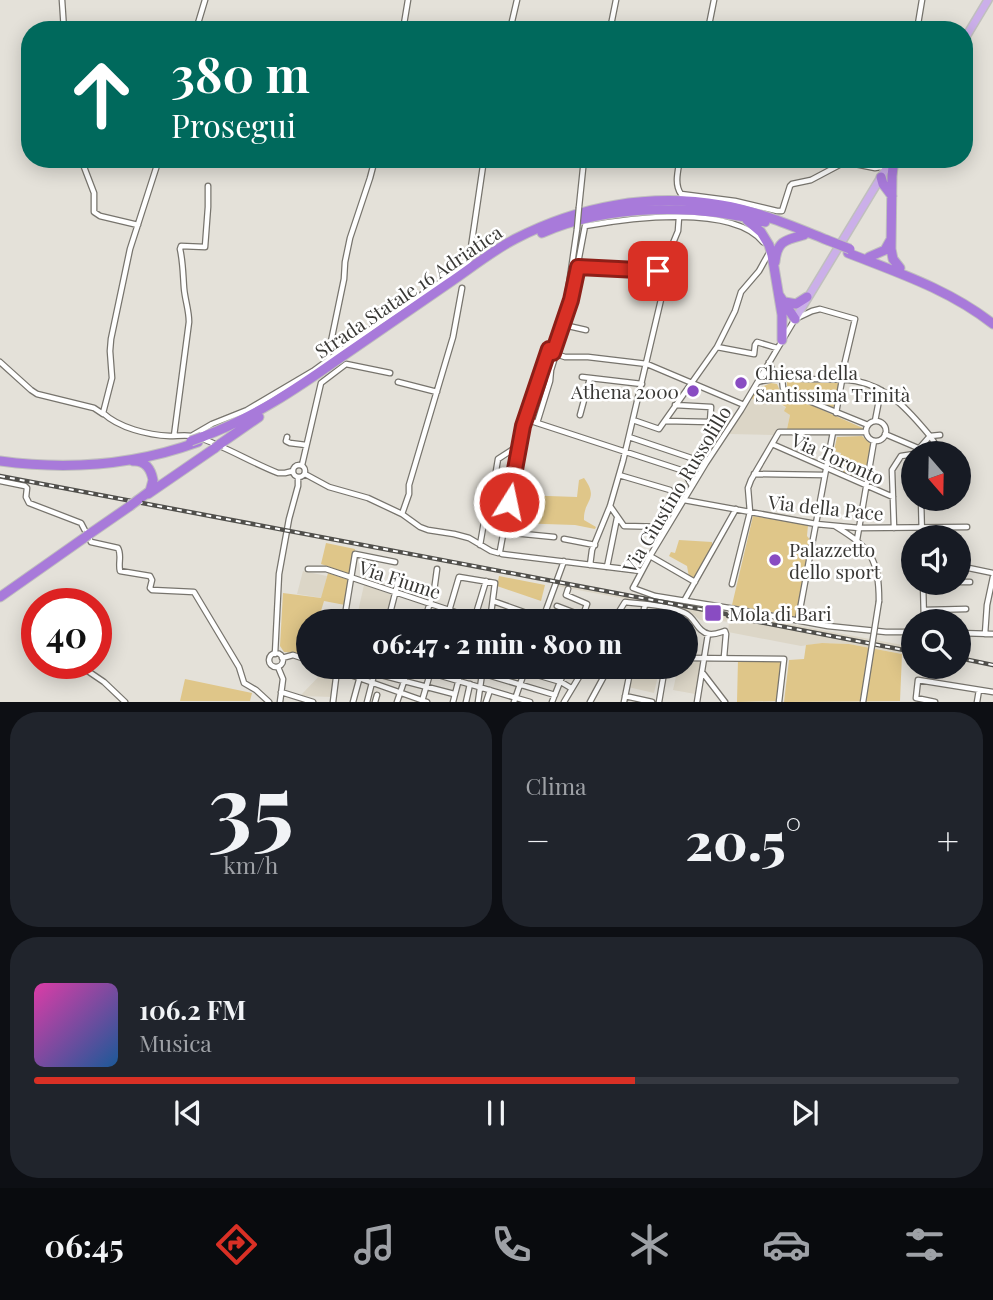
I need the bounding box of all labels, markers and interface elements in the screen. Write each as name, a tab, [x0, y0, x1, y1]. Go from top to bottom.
text: 380 m	[171, 40, 310, 105]
icon: ahead	[56, 49, 147, 140]
text: Prosegui	[171, 103, 296, 146]
street label: Strada Statale 16 Adriatica	[309, 218, 507, 363]
pin	[628, 241, 688, 301]
icon: arrive	[639, 252, 677, 290]
place label: Chiesa della Santissima Trinità	[755, 359, 911, 407]
marker: Chiesa della Santissima Trinità	[733, 375, 749, 391]
place label: Athena 2000	[570, 378, 679, 404]
marker: Athena 2000	[685, 383, 701, 399]
street label: Via Giustino Russolillo	[615, 401, 736, 578]
street label: Via Toronto	[787, 426, 888, 490]
north arrow	[901, 441, 971, 511]
map controls	[901, 441, 971, 679]
position arrow	[472, 465, 546, 539]
street label: Via della Pace	[766, 488, 885, 526]
button: sound	[901, 525, 971, 595]
place label: Palazzetto dello sport	[789, 536, 881, 584]
marker: Palazzetto dello sport	[767, 552, 783, 568]
street label: Via Fiume	[355, 553, 444, 604]
speed limit sign: 40	[21, 588, 112, 679]
place label: Mola di Bari	[729, 600, 832, 626]
marker: Mola di Bari	[703, 603, 723, 623]
button: search	[901, 609, 971, 679]
text: 06:47 · 2 min · 800 m	[372, 626, 622, 661]
text: 35	[208, 743, 294, 864]
text: Clima	[526, 770, 587, 801]
text: 20.5°	[685, 805, 801, 874]
text: −	[526, 814, 550, 865]
text: +	[937, 814, 959, 865]
text: km/h	[223, 849, 278, 880]
text: 106.2 FM	[139, 992, 246, 1027]
text: Musica	[139, 1027, 212, 1058]
icon: previous	[169, 1094, 207, 1132]
icon: pause	[477, 1094, 515, 1132]
icon: next	[786, 1094, 824, 1132]
icon: directions	[212, 1220, 261, 1269]
icon: music	[350, 1220, 399, 1269]
icon: phone	[487, 1220, 536, 1269]
icon: climate	[625, 1220, 674, 1269]
icon: car	[762, 1220, 811, 1269]
icon: filters	[900, 1220, 949, 1269]
text: 06:45	[44, 1223, 124, 1266]

